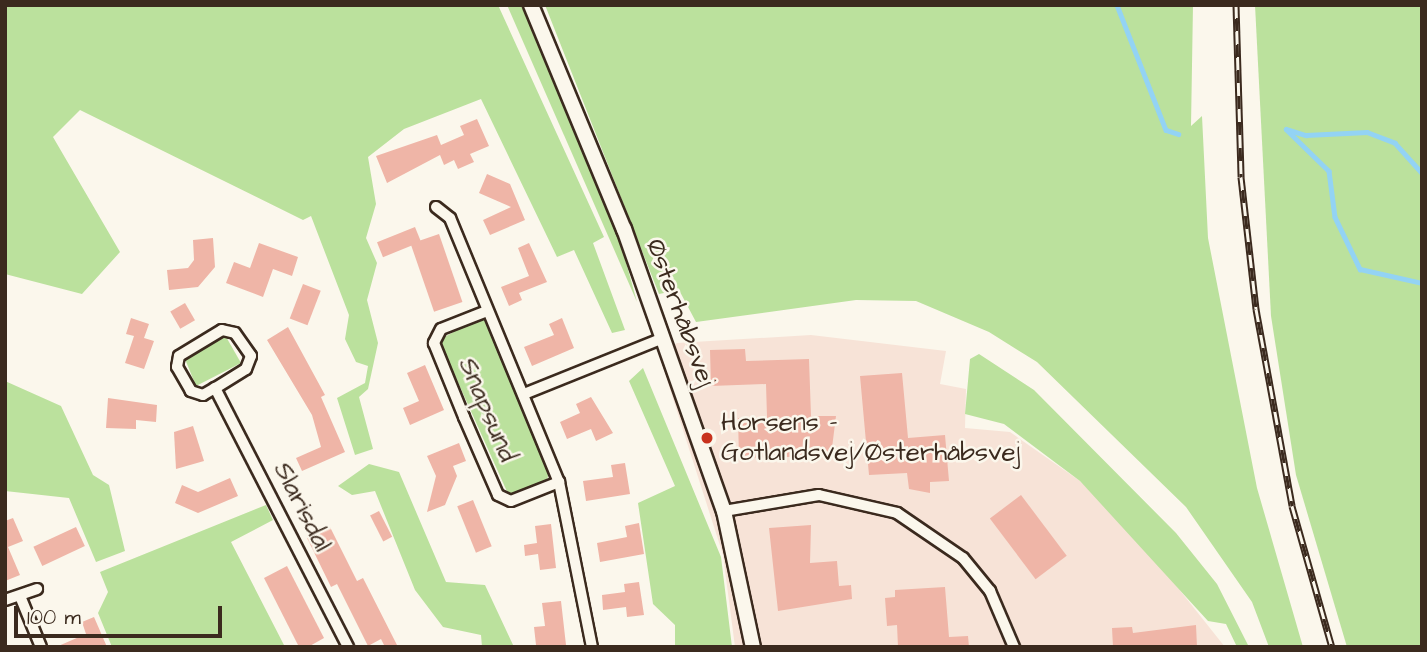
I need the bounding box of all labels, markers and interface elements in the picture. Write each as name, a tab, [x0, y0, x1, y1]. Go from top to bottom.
street label: Østerhåbsvej	[639, 235, 721, 391]
street label: Snapsund	[451, 353, 523, 467]
place label: Horsens - Gotlandsvej/Østerhåbsvej	[721, 407, 1020, 468]
marker: Horsens - Gotlandsvej/Østerhåbsvej	[699, 430, 715, 446]
street label: Slarisdal	[266, 457, 338, 557]
scale bar	[18, 592, 226, 636]
text: 100 m	[27, 603, 81, 632]

